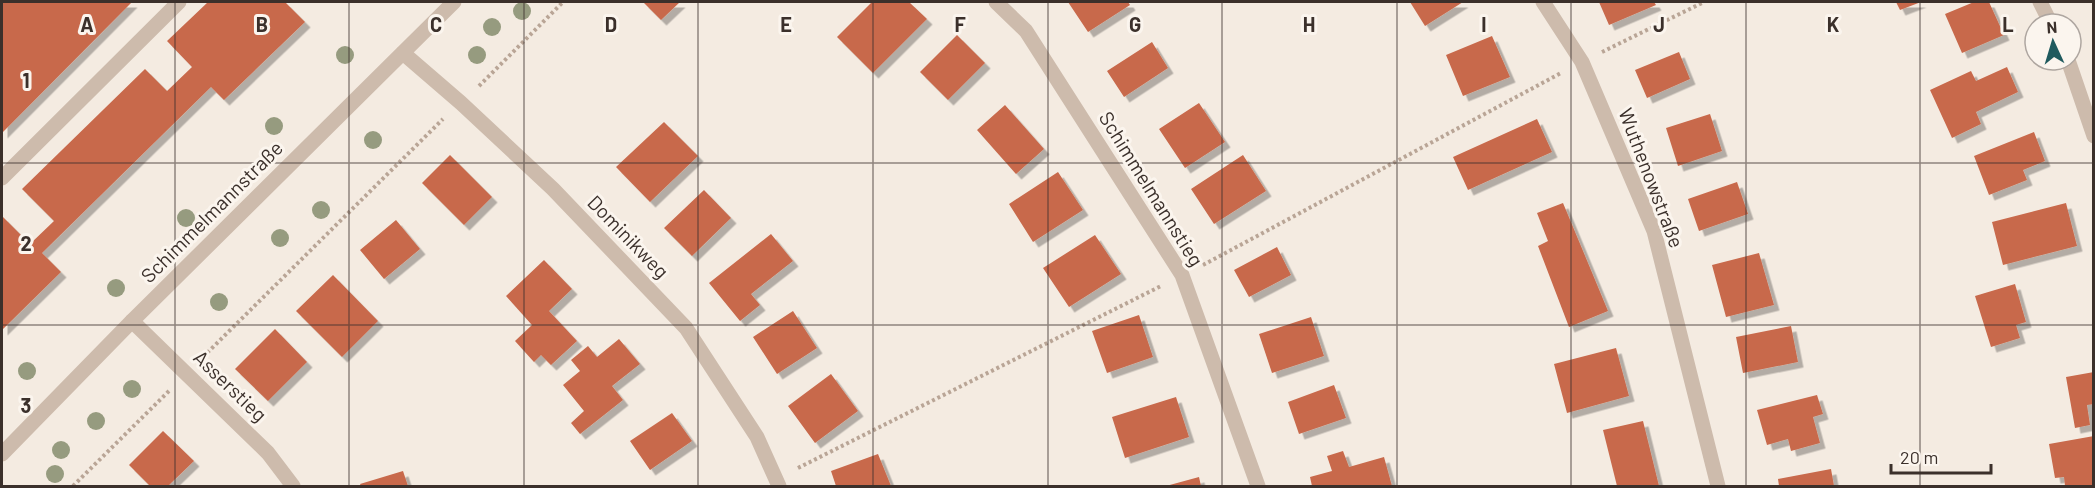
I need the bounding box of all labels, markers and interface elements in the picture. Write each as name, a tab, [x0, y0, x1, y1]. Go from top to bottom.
text: A	[80, 12, 94, 36]
text: B	[256, 12, 268, 36]
text: C	[430, 12, 442, 36]
text: D	[605, 12, 617, 36]
text: E	[780, 12, 792, 36]
text: F	[954, 12, 966, 36]
text: G	[1129, 12, 1141, 36]
text: H	[1303, 12, 1315, 36]
text: I	[1481, 12, 1487, 36]
text: J	[1653, 12, 1665, 36]
text: K	[1827, 12, 1840, 36]
text: L	[2002, 12, 2014, 36]
north arrow	[2023, 12, 2083, 72]
text: N	[2046, 17, 2058, 36]
text: 1	[22, 68, 30, 92]
street label: Wuthenowstraße	[1614, 104, 1690, 251]
street label: Schimmelmannstieg	[1095, 107, 1209, 270]
street label: Schimmelmannstraße	[135, 135, 287, 287]
street label: Dominikweg	[583, 190, 674, 283]
text: 2	[20, 231, 32, 255]
street label: Asserstieg	[189, 345, 272, 426]
text: 3	[21, 393, 31, 417]
scale bar	[1891, 437, 1992, 475]
text: 20 m	[1900, 446, 1938, 468]

